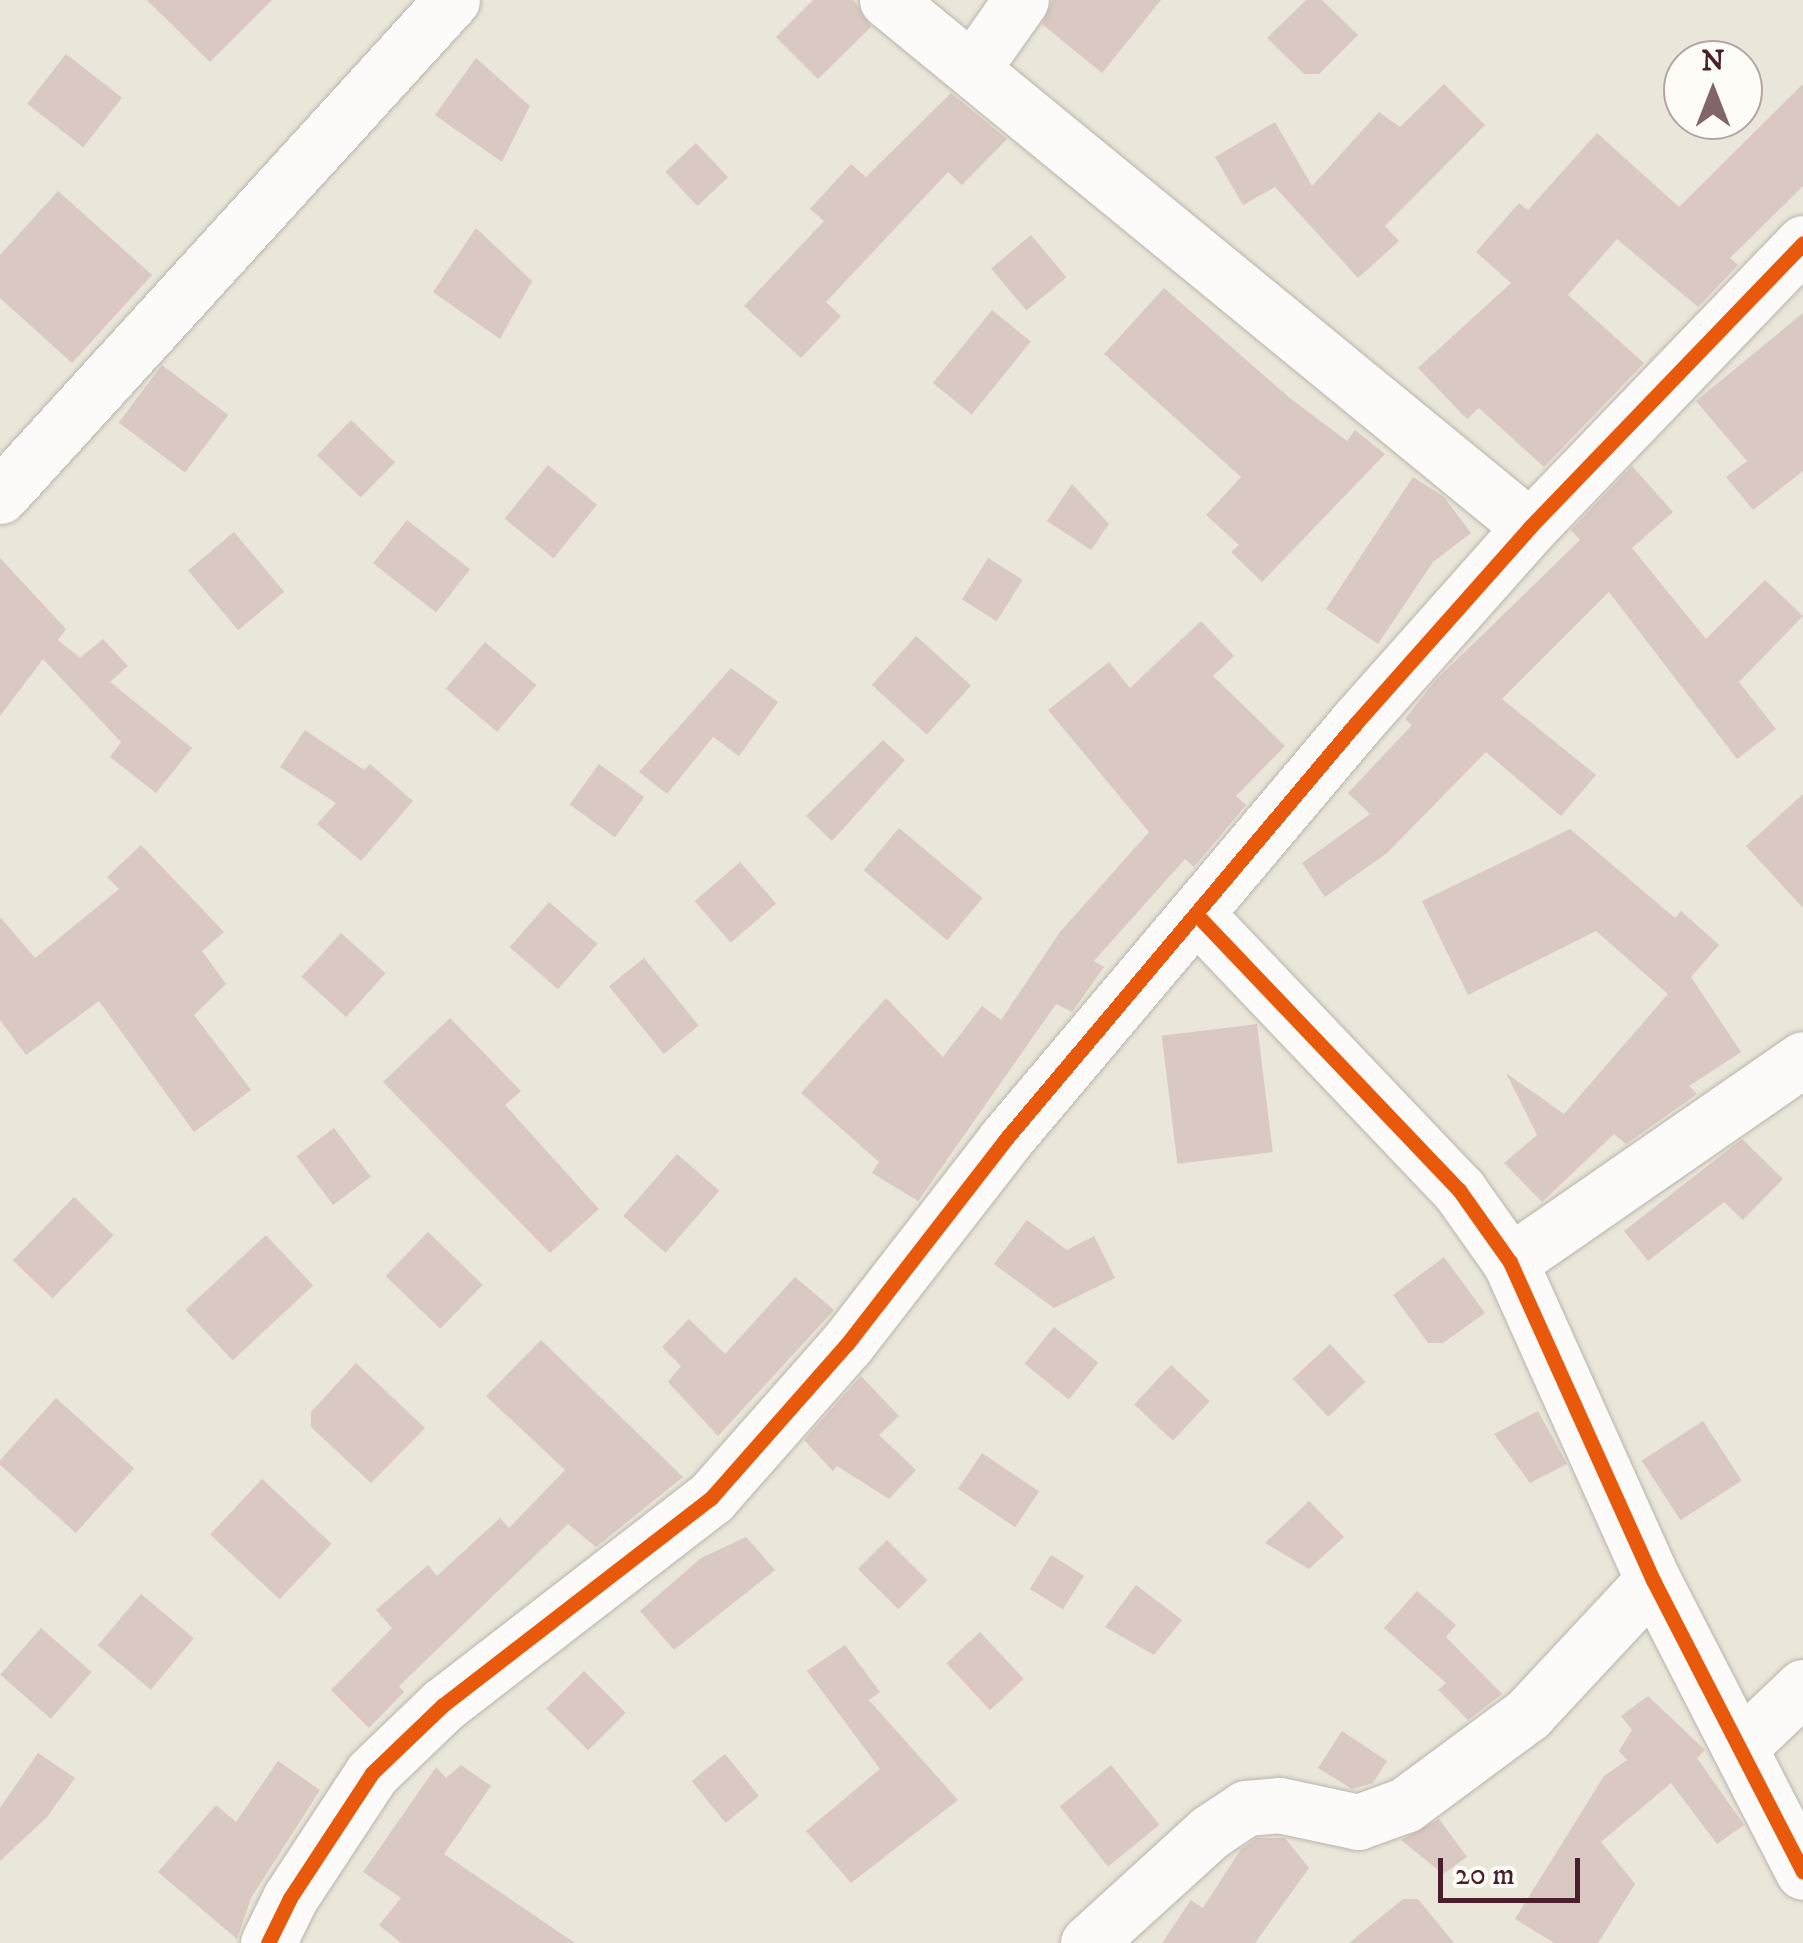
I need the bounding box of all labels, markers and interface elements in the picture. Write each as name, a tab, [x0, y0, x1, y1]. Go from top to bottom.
north arrow	[1663, 40, 1763, 140]
text: N	[1702, 44, 1724, 79]
scale bar	[1443, 1838, 1586, 1900]
text: 20 m	[1455, 1857, 1515, 1894]

